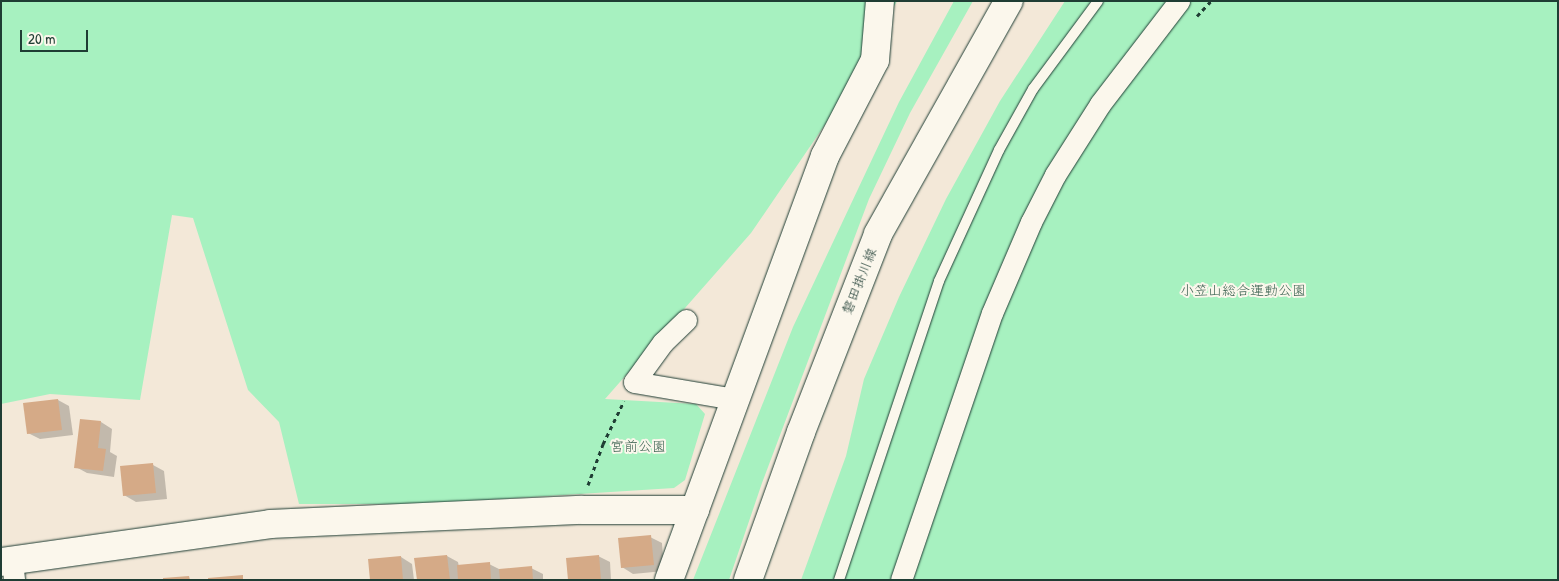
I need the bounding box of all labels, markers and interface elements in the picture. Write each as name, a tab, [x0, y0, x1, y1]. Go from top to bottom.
scale bar	[22, 20, 90, 52]
text: 20 m	[28, 28, 55, 49]
street label: 磐田掛川線	[838, 245, 880, 317]
park label: 小笠山総合運動公園	[1180, 282, 1306, 298]
park label: 宮前公園	[610, 438, 666, 454]

